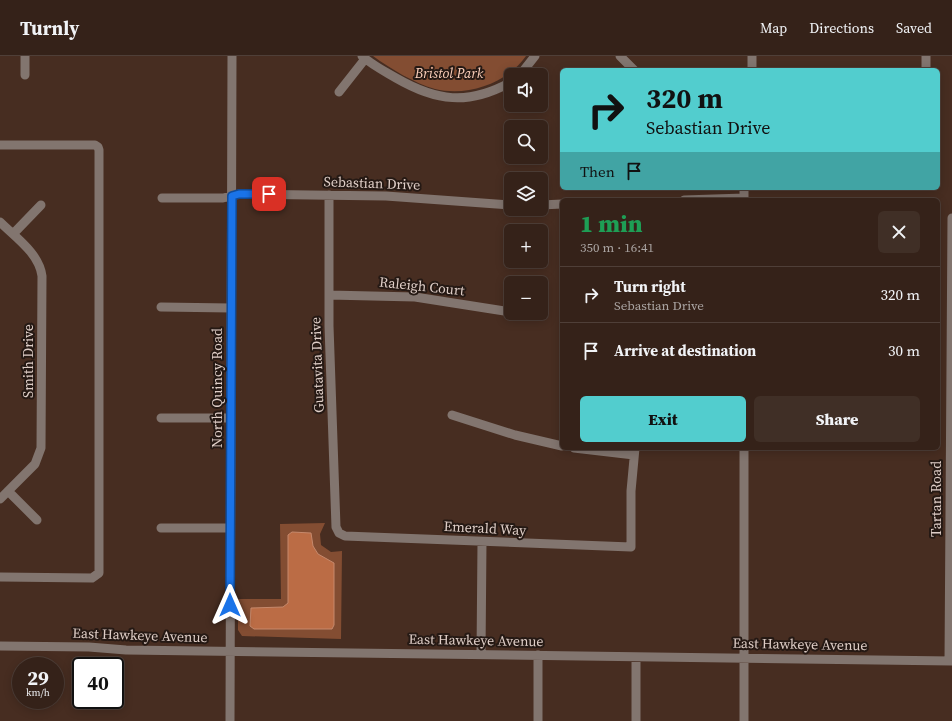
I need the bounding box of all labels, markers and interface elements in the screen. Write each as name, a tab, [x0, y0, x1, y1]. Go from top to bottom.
text: Turnly	[20, 15, 79, 41]
text: Map	[760, 18, 787, 38]
text: Directions	[809, 18, 874, 38]
text: Saved	[896, 18, 932, 38]
park label: Bristol Park	[414, 63, 484, 83]
map controls	[504, 68, 548, 320]
button: sound	[504, 68, 548, 112]
text: 320 m	[646, 79, 723, 117]
icon: right	[580, 84, 632, 136]
text: Sebastian Drive	[646, 115, 770, 140]
button: search	[504, 120, 548, 164]
icon: arrive	[623, 160, 645, 182]
text: Then	[580, 161, 615, 182]
street label: Sebastian Drive	[323, 171, 421, 195]
button: layers	[504, 172, 548, 216]
pin	[252, 177, 286, 211]
icon: arrive	[258, 183, 280, 205]
text: 1 min	[580, 207, 643, 240]
button: close	[878, 211, 920, 253]
button: +	[504, 224, 548, 268]
text: 350 m · 16:41	[580, 239, 654, 256]
street label: Raleigh Court	[378, 272, 466, 300]
button: −	[504, 276, 548, 320]
text: Turn right	[614, 276, 686, 297]
icon: right	[580, 284, 602, 306]
text: 320 m	[880, 284, 920, 305]
text: Sebastian Drive	[614, 297, 704, 314]
street label: Guatavita Drive	[305, 317, 329, 413]
street label: Smith Drive	[18, 324, 38, 398]
street label: North Quincy Road	[207, 328, 227, 448]
icon: arrive	[580, 340, 602, 362]
text: Arrive at destination	[614, 340, 756, 361]
text: 30 m	[888, 340, 920, 361]
button: Exit	[580, 396, 746, 442]
button: Share	[754, 396, 920, 442]
street label: Tartan Road	[926, 461, 946, 537]
street label: Emerald Way	[443, 516, 528, 540]
position arrow	[209, 584, 251, 626]
street label: East Hawkeye Avenue	[72, 623, 208, 647]
street label: East Hawkeye Avenue	[408, 629, 544, 651]
street label: East Hawkeye Avenue	[732, 633, 868, 655]
speed limit sign: 40	[72, 657, 124, 709]
text: 29	[27, 664, 49, 692]
text: km/h	[26, 686, 50, 699]

